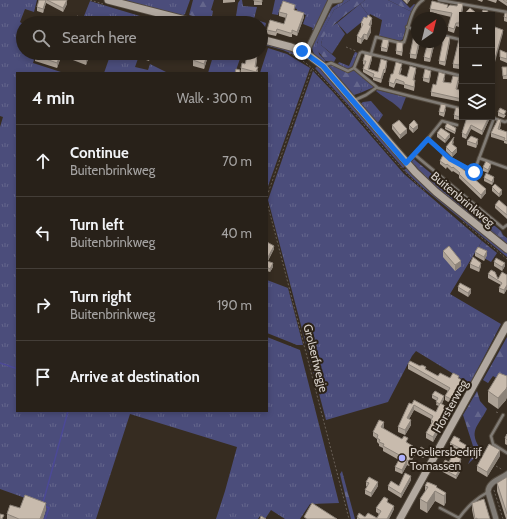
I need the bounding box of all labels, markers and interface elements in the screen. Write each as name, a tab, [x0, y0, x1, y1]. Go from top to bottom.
north arrow	[411, 12, 447, 48]
map controls	[459, 12, 495, 120]
button: +	[459, 12, 495, 48]
search box	[16, 16, 268, 60]
icon: search	[30, 27, 52, 49]
text: Search here	[62, 29, 137, 47]
route end	[293, 42, 311, 60]
button: −	[459, 48, 495, 84]
button: layers	[459, 84, 495, 120]
text: 4 min	[32, 88, 75, 108]
text: Walk · 300 m	[177, 90, 252, 106]
text: Continue	[70, 144, 129, 162]
icon: ahead	[32, 150, 54, 172]
text: 70 m	[222, 153, 252, 169]
text: Buitenbrinkweg	[70, 162, 155, 178]
route start	[465, 163, 483, 181]
street label: Buitenbrinkweg	[428, 168, 499, 231]
text: Turn left	[70, 216, 124, 234]
icon: left	[32, 222, 54, 244]
text: 40 m	[221, 225, 252, 241]
text: Buitenbrinkweg	[70, 234, 155, 250]
text: Turn right	[70, 288, 131, 306]
icon: right	[32, 294, 54, 316]
text: 190 m	[217, 297, 252, 313]
text: Buitenbrinkweg	[70, 306, 155, 322]
street label: Grolserfwegje	[300, 322, 332, 394]
icon: arrive	[32, 366, 54, 388]
text: Arrive at destination	[70, 368, 200, 386]
street label: Horsterweg	[429, 376, 471, 435]
place label: Poeliersbedrijf Tomassen	[410, 444, 482, 473]
marker: Poeliersbedrijf Tomassen	[397, 453, 407, 463]

